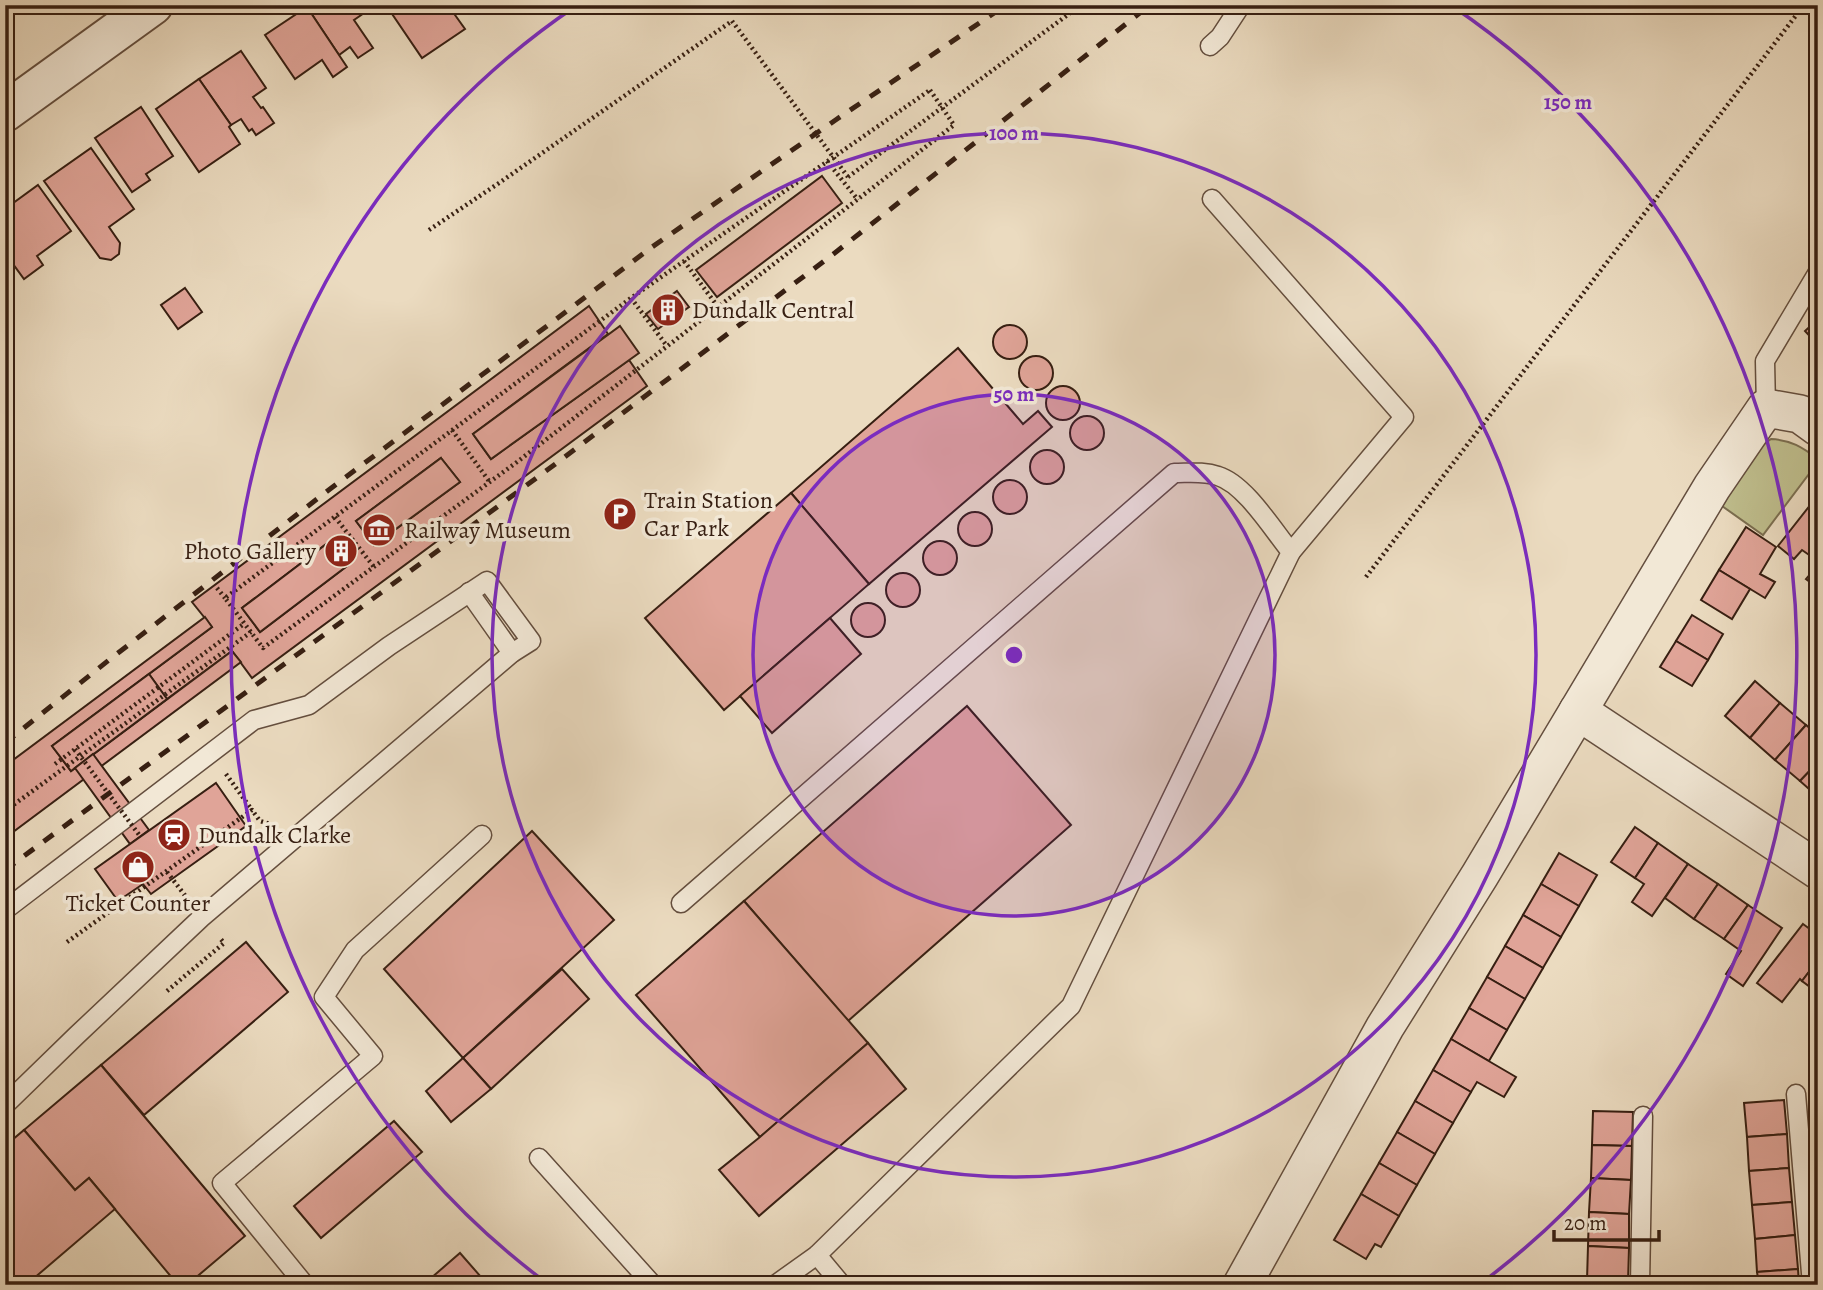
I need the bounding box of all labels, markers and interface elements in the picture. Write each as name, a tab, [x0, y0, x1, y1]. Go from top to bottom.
text: 150 m	[1544, 88, 1593, 116]
text: 100 m	[989, 119, 1039, 147]
building icon: Dundalk Central	[649, 291, 687, 329]
place label: Dundalk Central	[692, 294, 854, 326]
text: 50 m	[994, 380, 1035, 408]
place label: Train Station Car Park	[644, 484, 773, 544]
parking icon: Train Station Car Park	[601, 495, 639, 533]
museum icon: Railway Museum	[360, 511, 398, 549]
place label: Railway Museum	[404, 514, 571, 546]
building icon: Photo Gallery	[322, 532, 360, 570]
place label: Photo Gallery	[184, 535, 316, 567]
centre of rings	[1002, 643, 1026, 667]
station icon: Dundalk Clarke	[155, 816, 193, 854]
place label: Dundalk Clarke	[198, 819, 351, 851]
shop icon: Ticket Counter	[119, 848, 157, 886]
place label: Ticket Counter	[66, 887, 210, 919]
scale bar	[1554, 1199, 1658, 1243]
text: 20 m	[1564, 1209, 1607, 1237]

